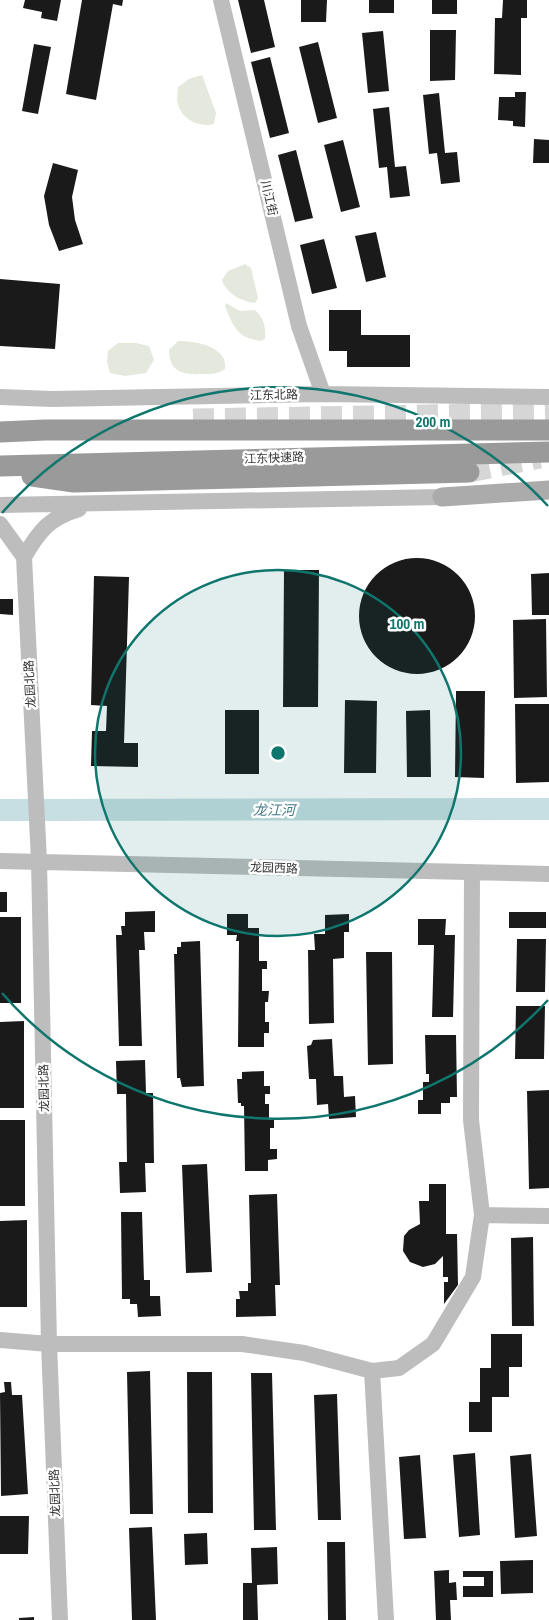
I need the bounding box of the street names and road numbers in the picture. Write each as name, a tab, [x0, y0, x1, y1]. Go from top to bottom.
street label: 川江街	[257, 179, 281, 217]
street label: 江东北路	[250, 387, 298, 403]
street label: 江东快速路	[244, 449, 304, 467]
street label: 龙园北路	[21, 660, 39, 708]
street label: 龙园西路	[250, 859, 298, 877]
street label: 龙园北路	[36, 1064, 52, 1112]
street label: 龙园北路	[46, 1469, 64, 1517]

